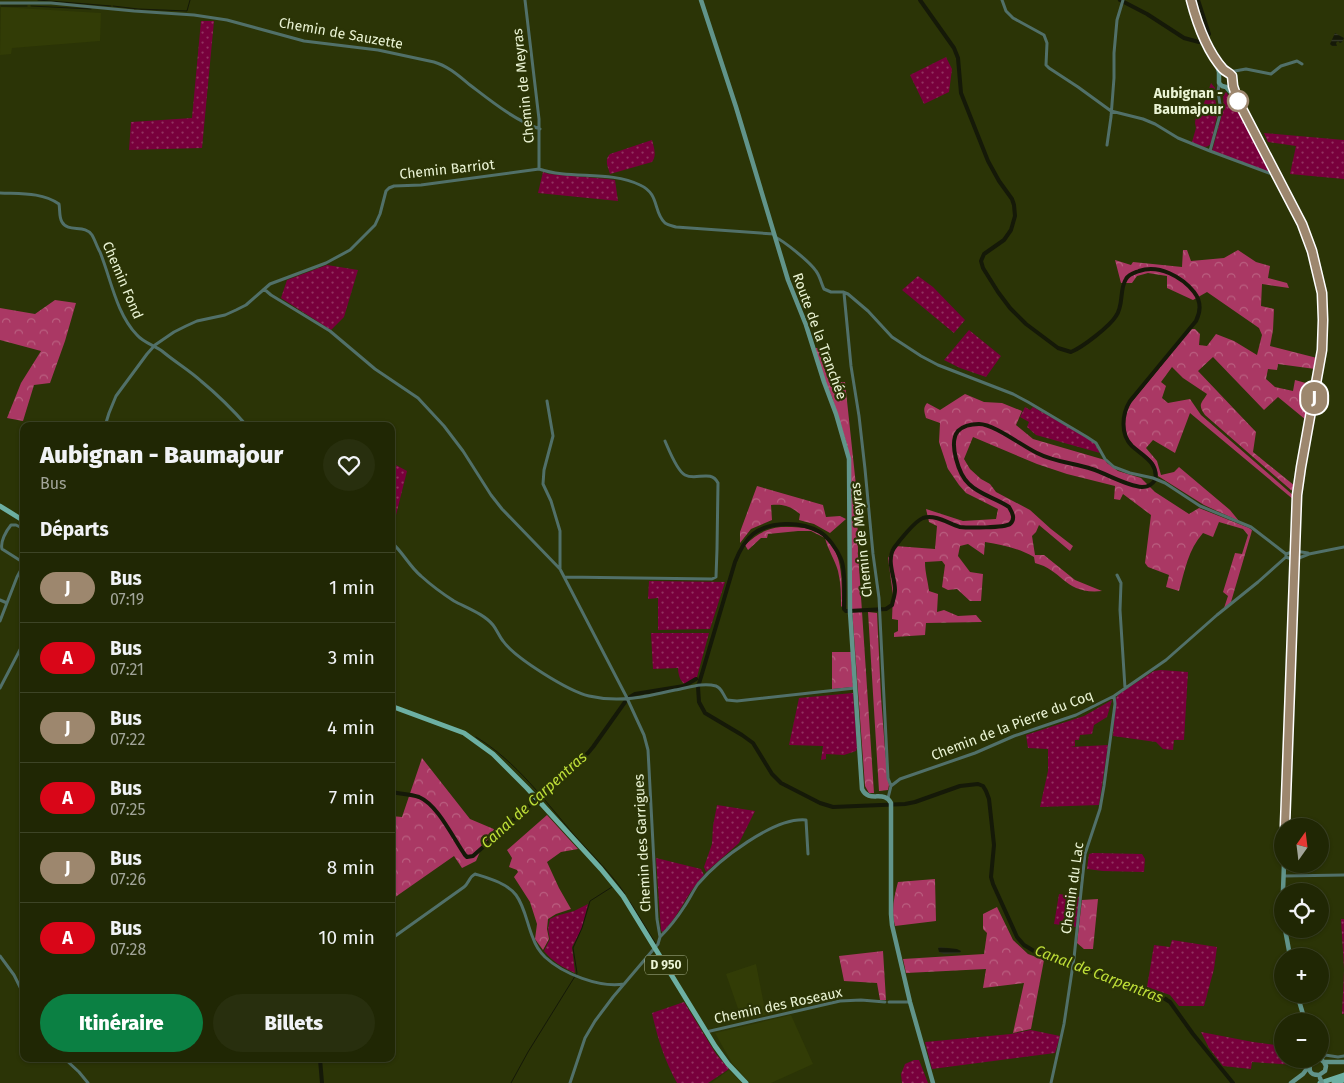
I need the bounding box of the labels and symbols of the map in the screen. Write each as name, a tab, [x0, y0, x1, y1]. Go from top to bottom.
street label: Chemin de Sauzette	[278, 14, 404, 53]
street label: Chemin de Meyras	[509, 27, 538, 144]
place label: Aubignan - Baumajour	[1153, 85, 1223, 118]
marker: Aubignan - Baumajour	[1227, 90, 1249, 112]
street label: Chemin Barriot	[399, 156, 496, 183]
street label: Chemin Fond	[99, 239, 146, 322]
street label: Route de la Tranchée	[789, 271, 850, 402]
line badge: J	[1298, 382, 1330, 414]
street label: Chemin de Meyras	[847, 481, 876, 598]
street label: Chemin de la Pierre du Coq	[929, 687, 1096, 764]
water label: Canal de Carpentras	[477, 748, 591, 852]
street label: Chemin des Garrigues	[630, 773, 655, 912]
north arrow	[1274, 818, 1329, 872]
street label: Chemin du Lac	[1058, 841, 1087, 935]
water label: Canal de Carpentras	[1032, 941, 1166, 1007]
road number: D 950	[645, 956, 687, 974]
street label: Chemin des Roseaux	[712, 984, 844, 1027]

